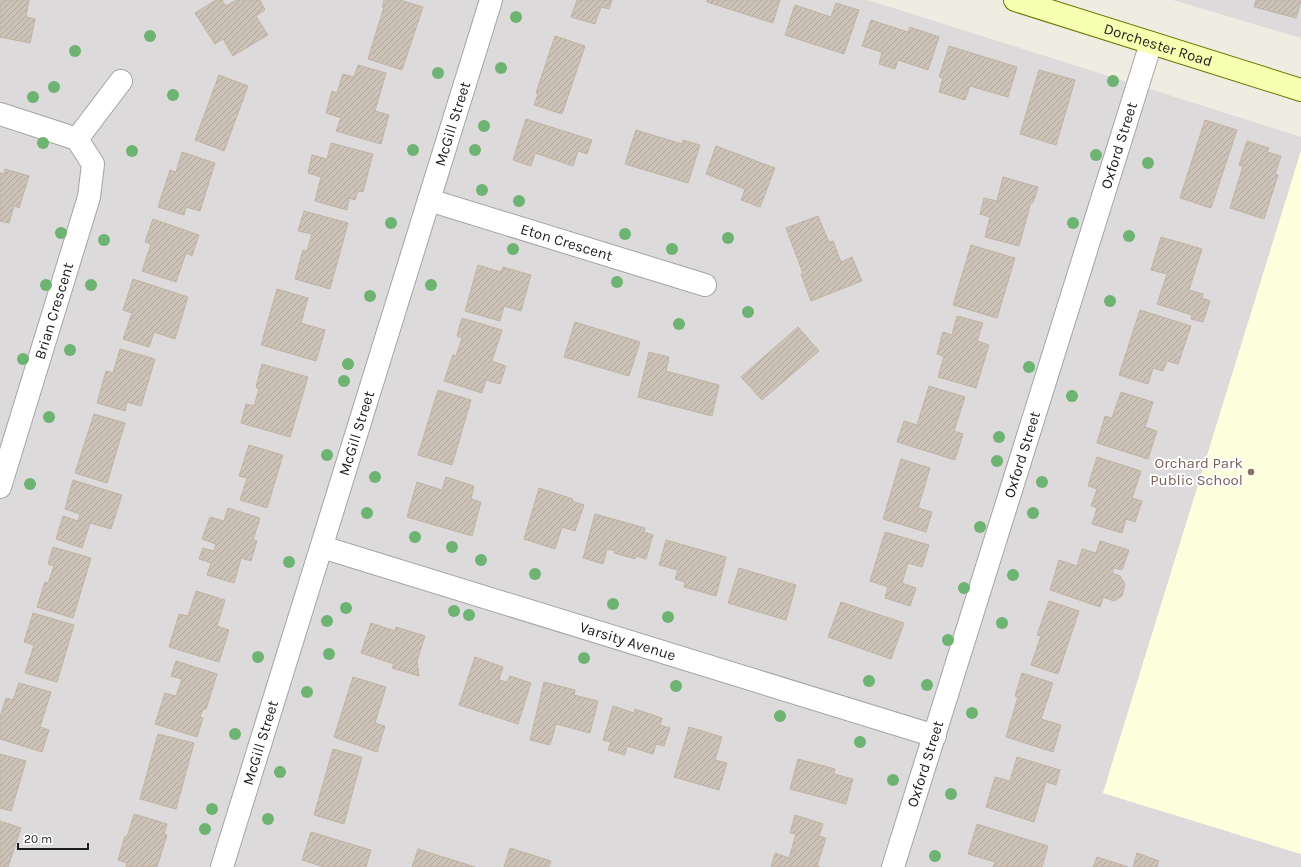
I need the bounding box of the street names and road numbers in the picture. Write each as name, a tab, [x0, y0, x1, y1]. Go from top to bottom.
street label: Dorchester Road	[1102, 20, 1215, 71]
street label: McGill Street	[431, 79, 474, 169]
street label: Oxford Street	[1097, 100, 1141, 191]
street label: Eton Crescent	[518, 220, 615, 265]
street label: Brian Crescent	[31, 260, 77, 362]
street label: McGill Street	[335, 388, 378, 478]
street label: Oxford Street	[1000, 409, 1044, 500]
street label: Varsity Avenue	[578, 618, 678, 665]
street label: McGill Street	[239, 698, 282, 787]
street label: Oxford Street	[903, 718, 947, 809]

